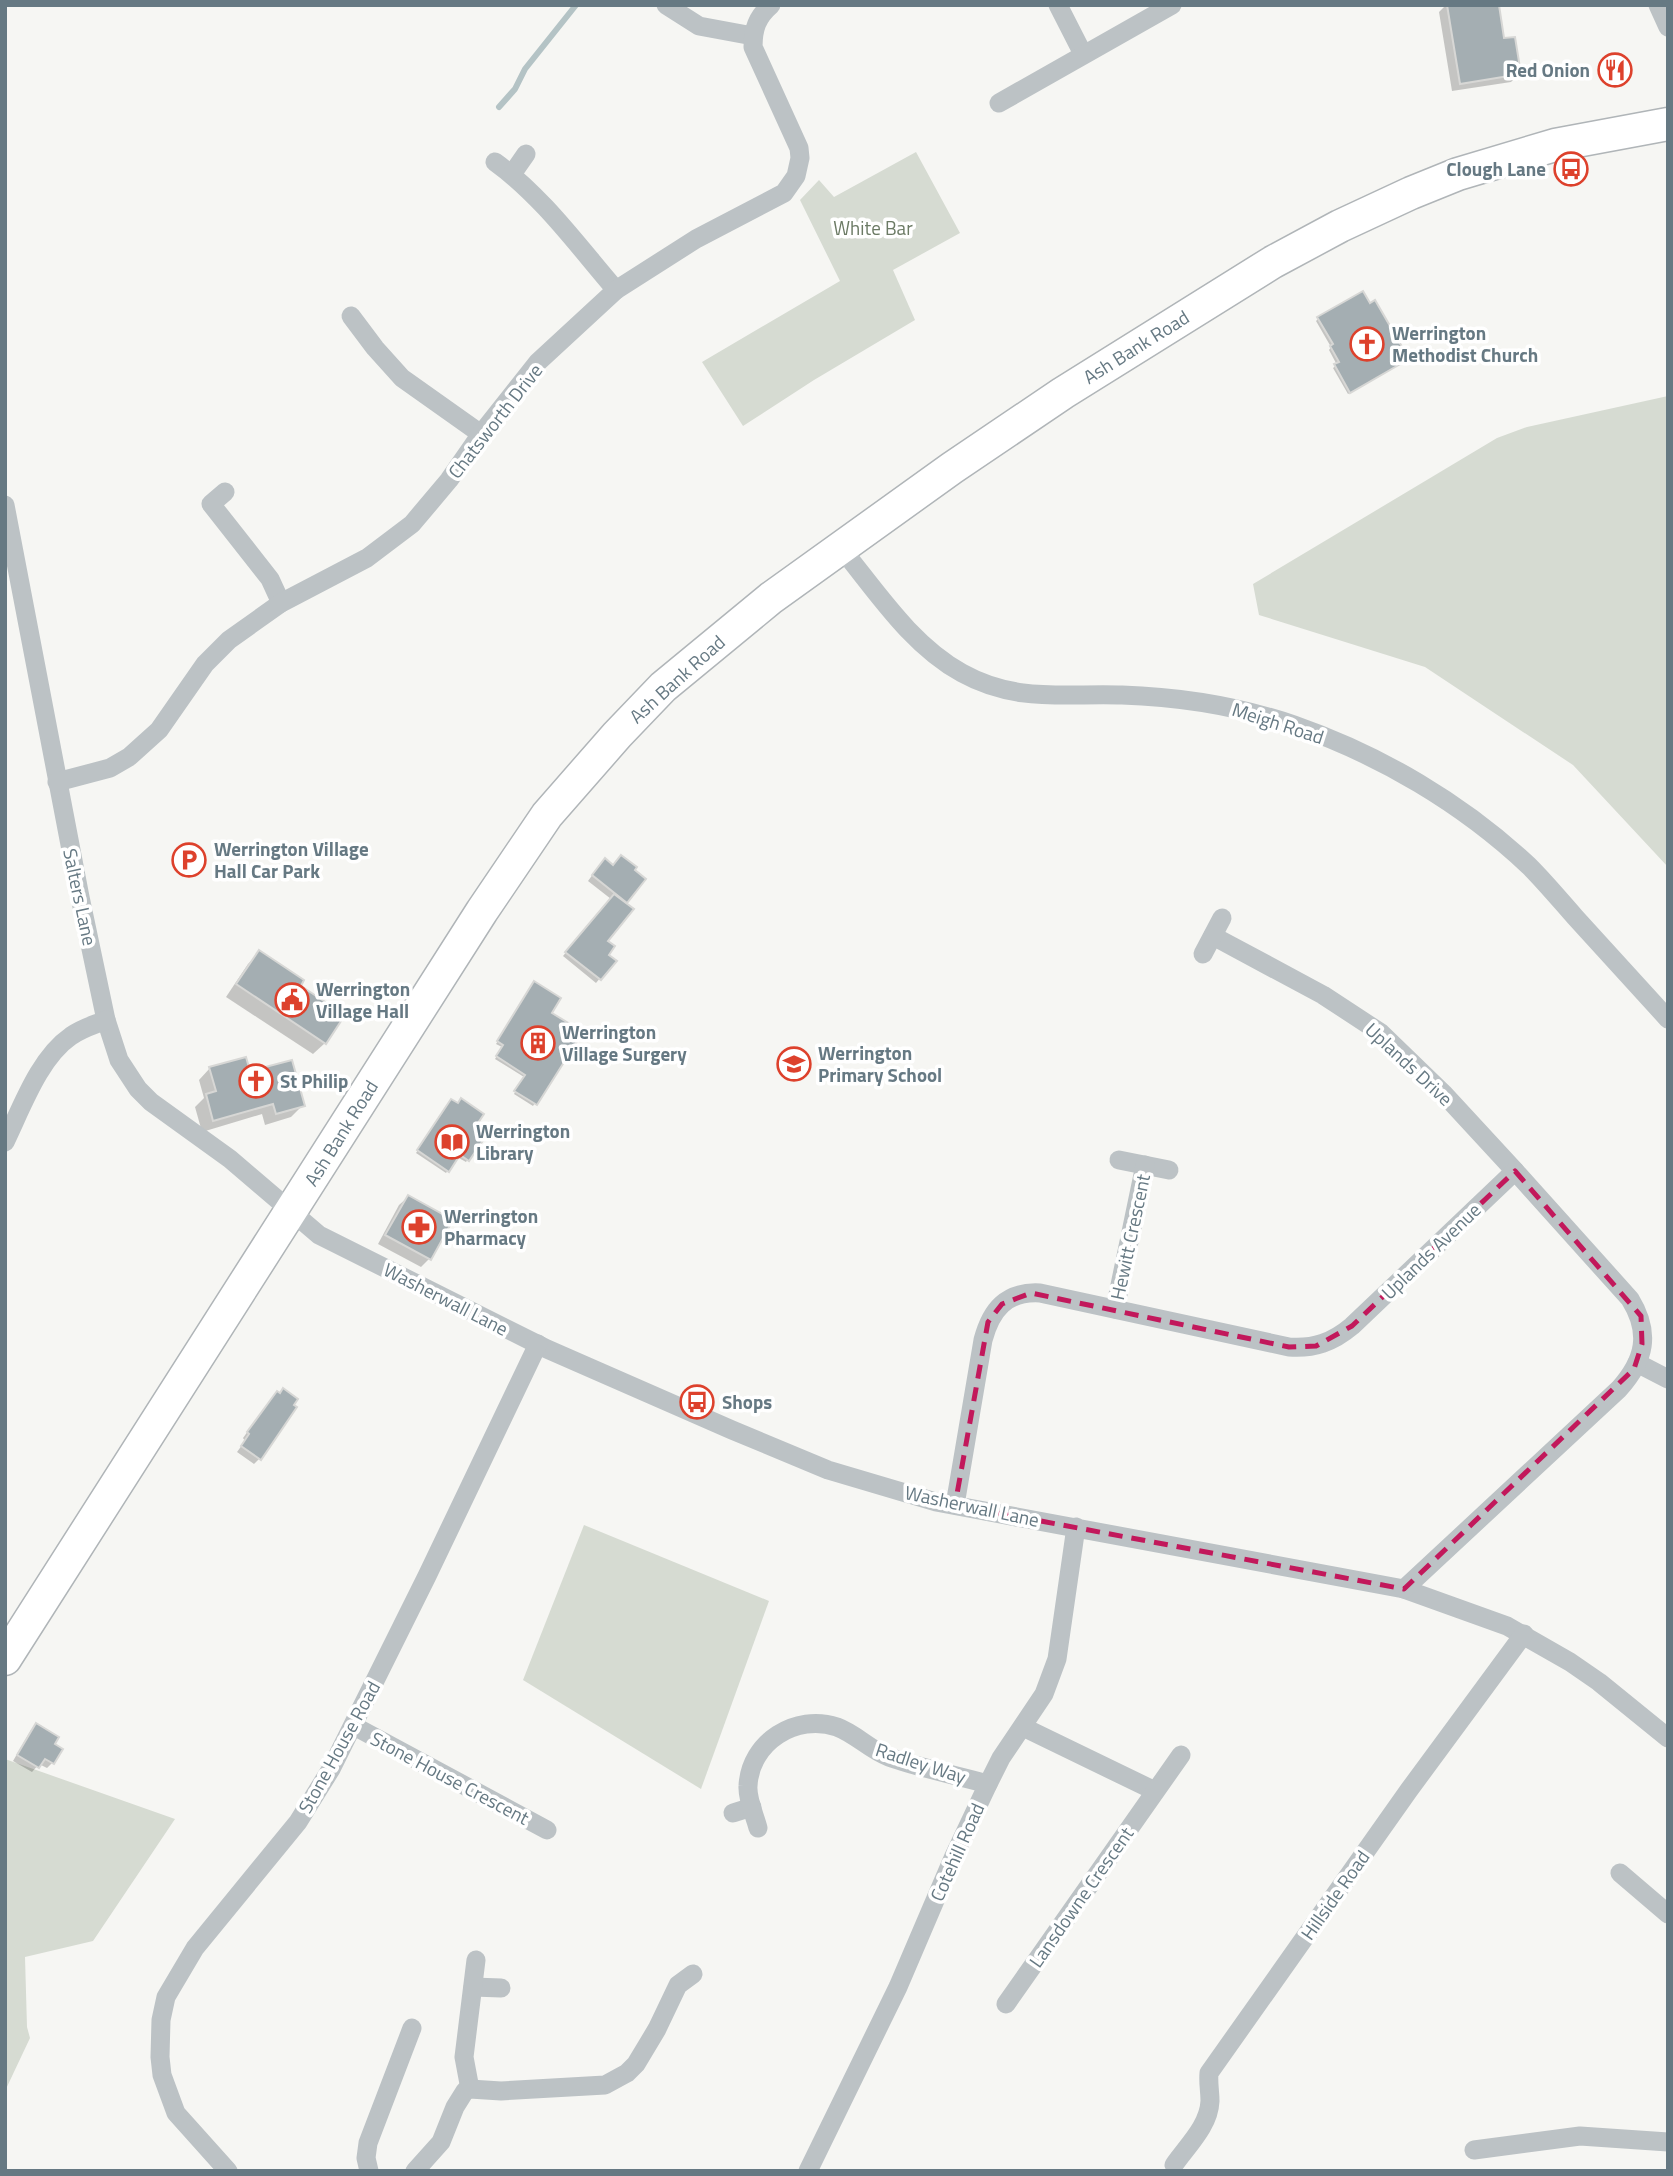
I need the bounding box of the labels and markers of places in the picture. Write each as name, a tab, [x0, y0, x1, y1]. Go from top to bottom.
restaurant icon: Red Onion	[1596, 51, 1634, 89]
place label: Red Onion	[1506, 55, 1590, 84]
bus stop icon: Clough Lane	[1552, 150, 1590, 188]
place label: Clough Lane	[1446, 154, 1546, 183]
place label: Werrington Methodist Church	[1392, 318, 1538, 369]
church icon: Werrington Methodist Church	[1348, 325, 1386, 363]
place label: Werrington Village Hall Car Park	[214, 834, 369, 885]
parking icon: Werrington Village Hall Car Park	[170, 841, 208, 879]
place label: Werrington Village Hall	[316, 974, 410, 1025]
public building icon: Werrington Village Hall	[273, 981, 311, 1019]
place label: Werrington Village Surgery	[562, 1017, 687, 1068]
building icon: Werrington Village Surgery	[519, 1024, 557, 1062]
place label: Werrington Primary School	[818, 1038, 942, 1089]
school or university icon: Werrington Primary School	[775, 1045, 813, 1083]
church icon: St Philip	[237, 1062, 275, 1100]
place label: St Philip	[280, 1066, 348, 1095]
place label: Werrington Library	[476, 1116, 570, 1167]
library icon: Werrington Library	[433, 1123, 471, 1161]
place label: Werrington Pharmacy	[444, 1201, 538, 1252]
pharmacy icon: Werrington Pharmacy	[400, 1208, 438, 1246]
bus stop icon: Shops	[678, 1383, 716, 1421]
place label: Shops	[722, 1387, 772, 1416]

